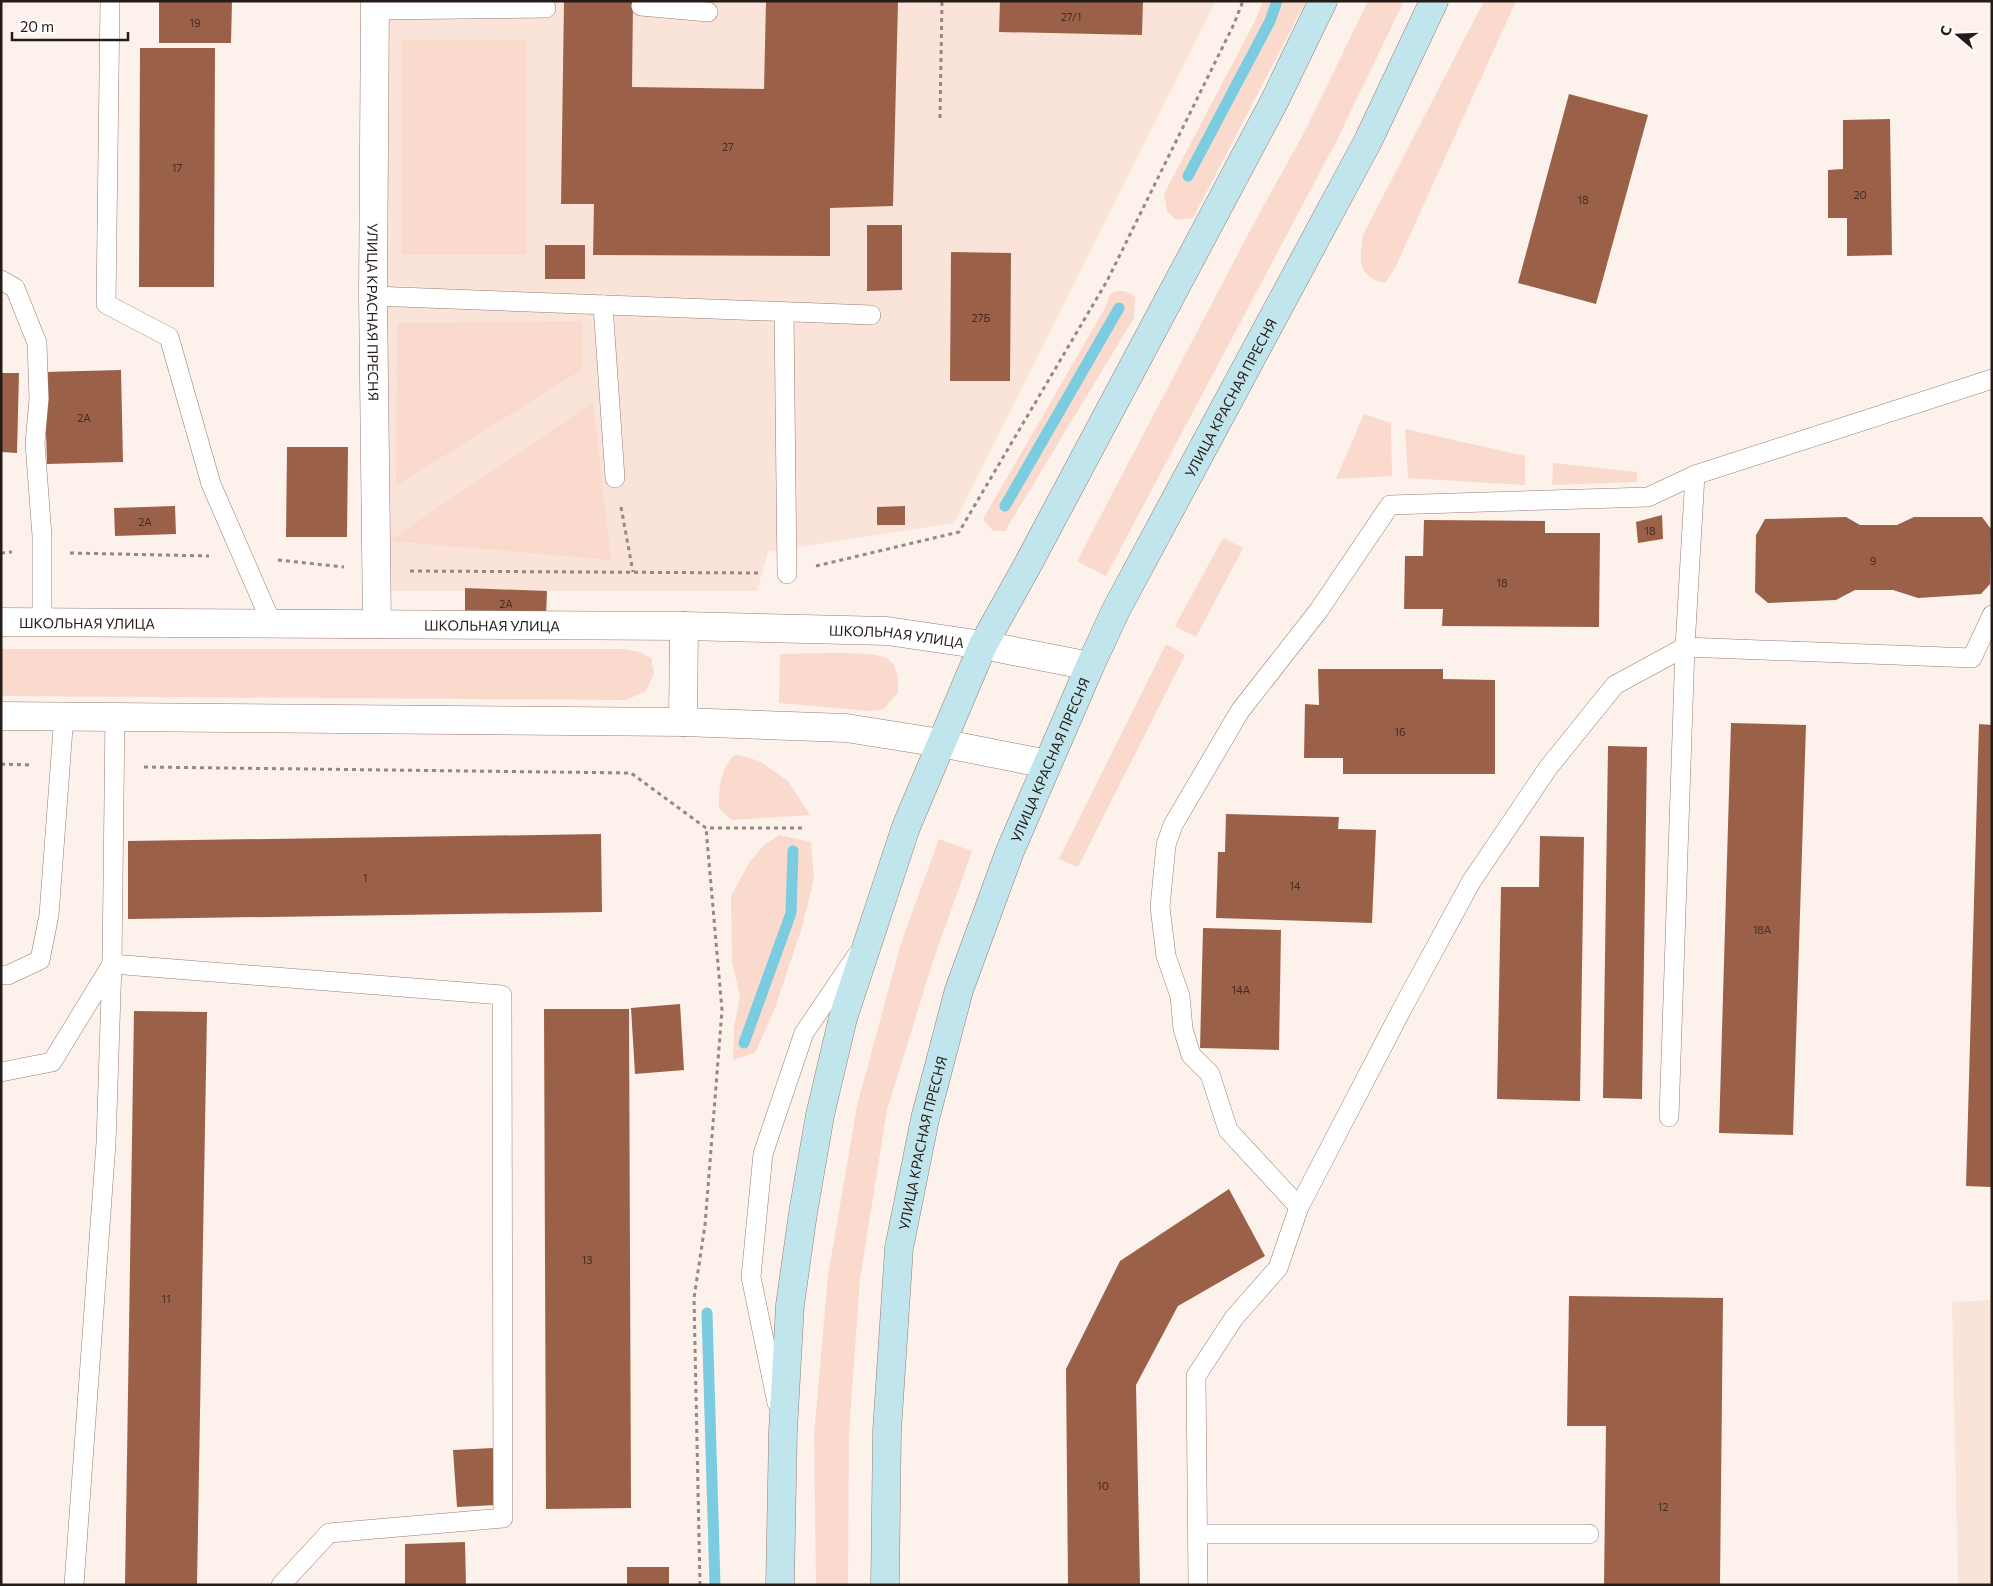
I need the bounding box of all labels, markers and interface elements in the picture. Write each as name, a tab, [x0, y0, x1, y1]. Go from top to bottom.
scale bar	[12, 10, 129, 42]
house number: 27/1	[1061, 10, 1081, 23]
north arrow	[1933, 10, 1983, 60]
house number: 19	[189, 16, 201, 29]
text: 20 m	[20, 17, 54, 35]
text: С	[1936, 23, 1955, 38]
house number: 27	[722, 140, 734, 153]
house number: 17	[172, 161, 182, 174]
house number: 20	[1853, 188, 1867, 201]
house number: 18	[1577, 193, 1589, 206]
street label: УЛИЦА КРАСНАЯ ПРЕСНЯ	[364, 223, 383, 401]
house number: 27Б	[972, 311, 990, 324]
street label: УЛИЦА КРАСНАЯ ПРЕСНЯ	[1181, 315, 1280, 480]
house number: 2А	[77, 411, 91, 424]
house number: 2А	[138, 515, 152, 528]
house number: 18	[1644, 524, 1656, 537]
house number: 9	[1870, 554, 1877, 567]
house number: 18	[1496, 576, 1508, 589]
house number: 2А	[499, 597, 513, 610]
street label: ШКОЛЬНАЯ УЛИЦА	[19, 614, 155, 631]
street label: ШКОЛЬНАЯ УЛИЦА	[424, 616, 560, 634]
street label: ШКОЛЬНАЯ УЛИЦА	[829, 621, 966, 651]
street label: УЛИЦА КРАСНАЯ ПРЕСНЯ	[1006, 675, 1093, 845]
house number: 16	[1394, 725, 1406, 738]
house number: 1	[363, 871, 367, 884]
house number: 14	[1289, 879, 1301, 892]
house number: 18А	[1753, 923, 1772, 936]
house number: 14А	[1232, 983, 1251, 996]
street label: УЛИЦА КРАСНАЯ ПРЕСНЯ	[894, 1054, 950, 1231]
house number: 13	[582, 1253, 592, 1266]
house number: 11	[161, 1292, 171, 1305]
house number: 10	[1097, 1479, 1109, 1492]
house number: 12	[1658, 1500, 1668, 1513]

